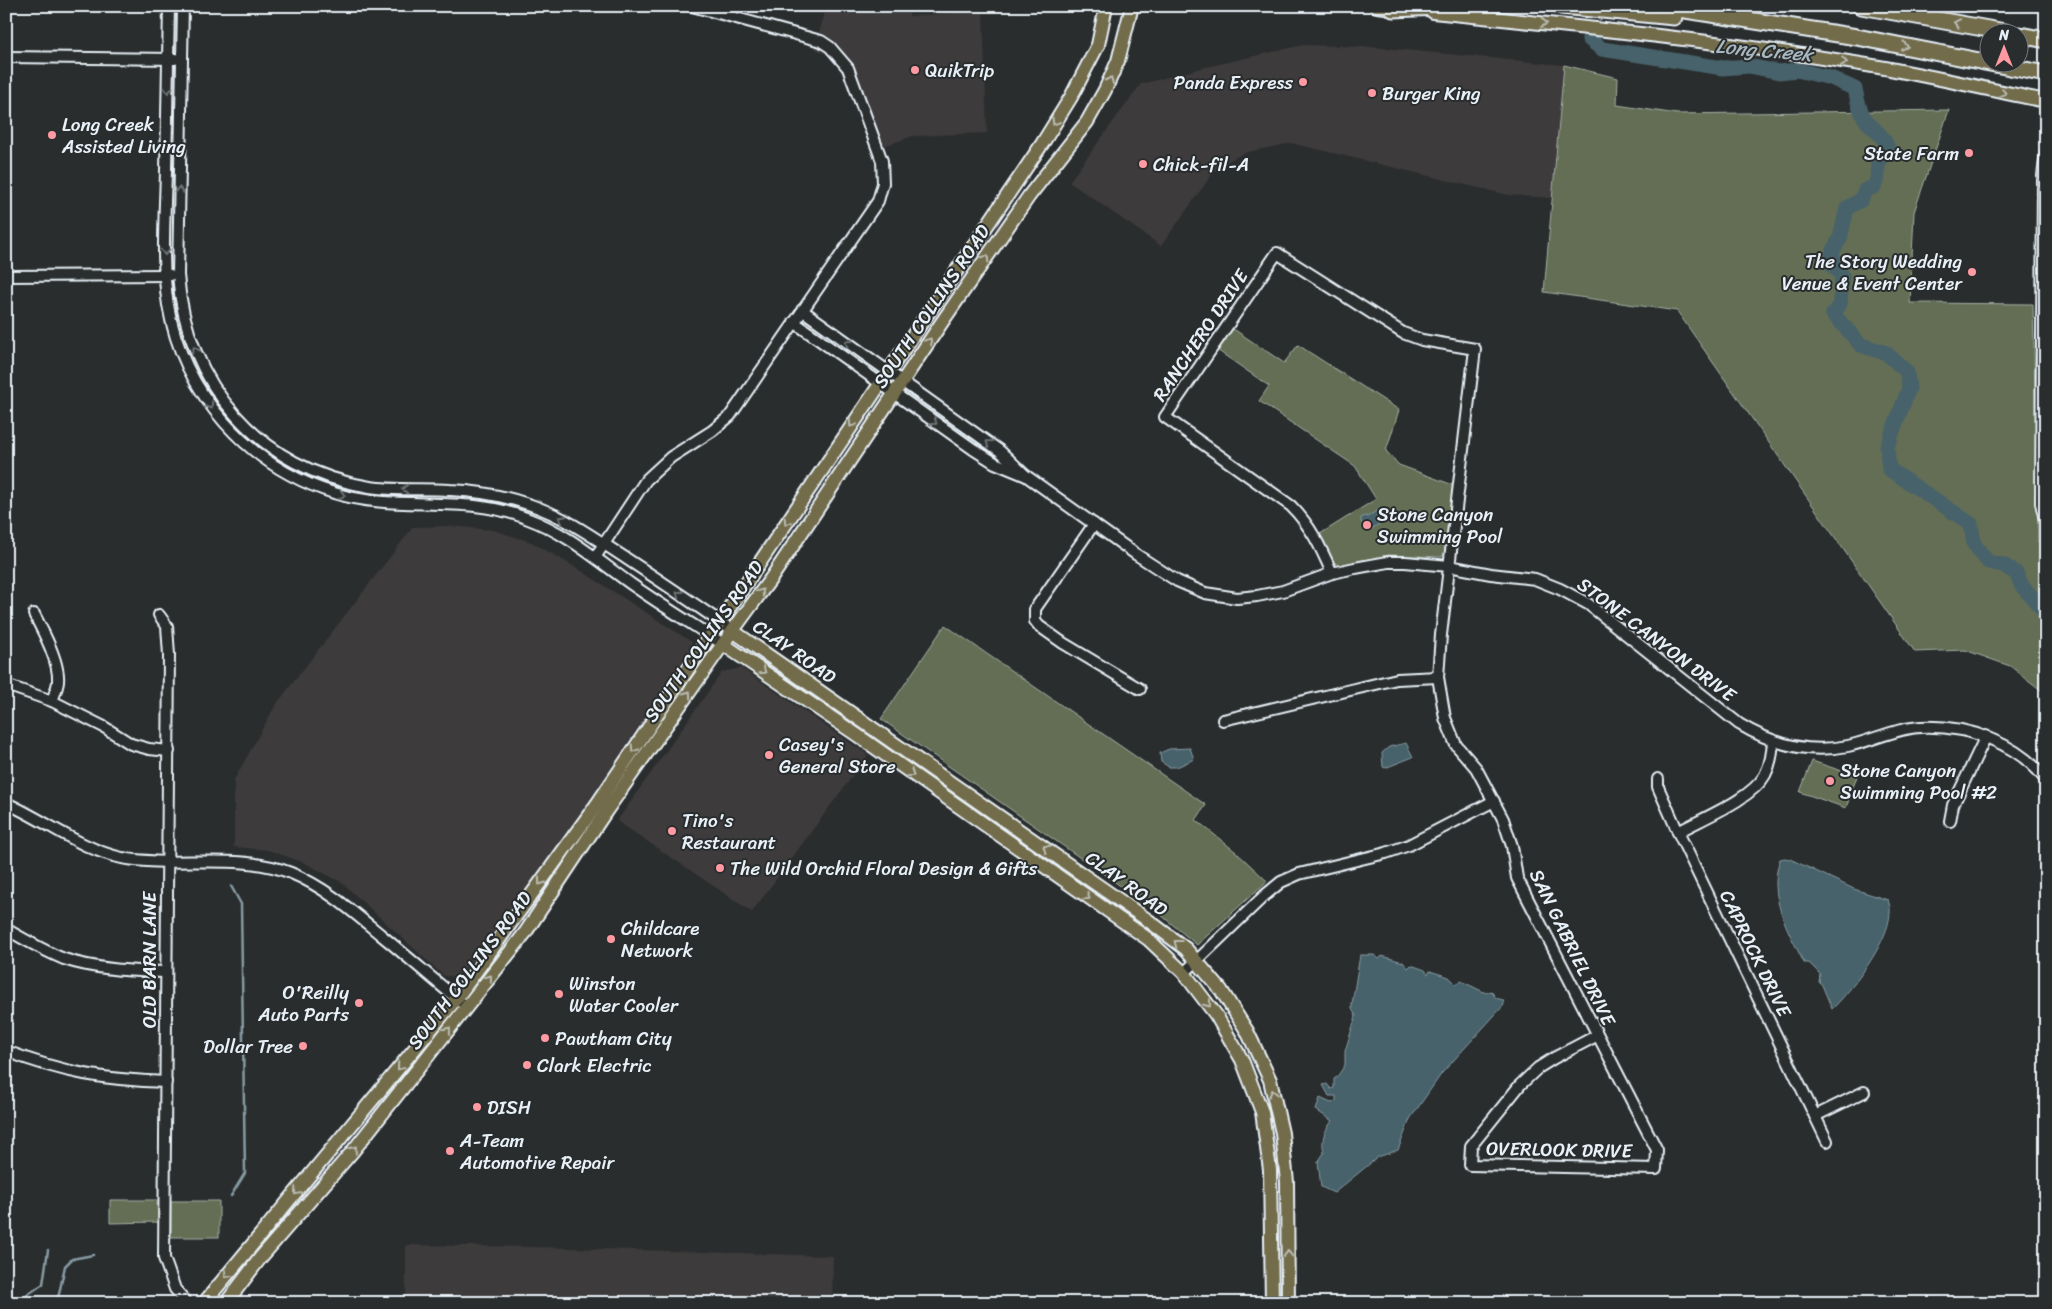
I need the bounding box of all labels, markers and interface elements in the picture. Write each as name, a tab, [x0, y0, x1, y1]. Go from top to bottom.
one-way arrow	[1540, 17, 1548, 28]
one-way arrow	[1952, 19, 1961, 29]
north arrow	[1980, 22, 2030, 72]
text: N	[1998, 23, 2009, 48]
water label: Long Creek	[1714, 29, 1816, 72]
one-way arrow	[1901, 41, 1909, 51]
place label: QuikTrip	[925, 54, 994, 87]
one-way arrow	[1840, 56, 1848, 67]
marker: QuikTrip	[909, 64, 921, 76]
place label: Panda Express	[1173, 66, 1293, 99]
one-way arrow	[1103, 76, 1114, 85]
marker: Panda Express	[1297, 76, 1309, 88]
place label: Burger King	[1382, 77, 1481, 110]
one-way arrow	[163, 86, 173, 94]
marker: Burger King	[1366, 87, 1378, 99]
one-way arrow	[1999, 87, 2008, 97]
place label: Long Creek Assisted Living	[61, 108, 186, 163]
one-way arrow	[1052, 116, 1062, 125]
marker: Long Creek Assisted Living	[46, 129, 58, 141]
place label: State Farm	[1864, 137, 1959, 170]
marker: State Farm	[1963, 147, 1975, 159]
place label: Chick-fil-A	[1153, 148, 1249, 181]
marker: Chick-fil-A	[1137, 158, 1149, 170]
one-way arrow	[174, 186, 184, 194]
street label: SOUTH COLLINS ROAD	[864, 217, 999, 395]
place label: The Story Wedding Venue & Event Center	[1782, 245, 1963, 300]
one-way arrow	[160, 249, 171, 257]
one-way arrow	[980, 255, 989, 264]
street label: RANCHERO DRIVE	[1144, 261, 1258, 408]
marker: The Story Wedding Venue & Event Center	[1966, 266, 1978, 278]
one-way arrow	[923, 337, 932, 347]
one-way arrow	[845, 340, 854, 349]
one-way arrow	[190, 346, 201, 355]
one-way arrow	[204, 400, 213, 409]
one-way arrow	[928, 416, 938, 425]
one-way arrow	[849, 418, 858, 428]
one-way arrow	[986, 440, 995, 448]
one-way arrow	[400, 484, 408, 494]
one-way arrow	[337, 489, 346, 500]
place label: Stone Canyon Swimming Pool	[1377, 498, 1503, 553]
one-way arrow	[559, 515, 568, 525]
one-way arrow	[783, 516, 793, 525]
marker: Stone Canyon Swimming Pool	[1361, 519, 1373, 531]
street label: SOUTH COLLINS ROAD	[635, 553, 772, 729]
street label: STONE CANYON DRIVE	[1570, 568, 1744, 711]
one-way arrow	[756, 589, 764, 598]
one-way arrow	[675, 591, 685, 600]
street label: CLAY ROAD	[746, 610, 844, 693]
one-way arrow	[758, 665, 767, 674]
one-way arrow	[682, 691, 691, 700]
place label: Casey's General Store	[779, 728, 896, 783]
one-way arrow	[631, 743, 640, 752]
marker: Casey's General Store	[763, 749, 775, 761]
place label: Stone Canyon Swimming Pool #2	[1840, 754, 1997, 809]
one-way arrow	[905, 768, 915, 777]
marker: Stone Canyon Swimming Pool #2	[1824, 775, 1836, 787]
place label: Tino's Restaurant	[682, 804, 776, 859]
marker: Tino's Restaurant	[666, 825, 678, 837]
street label: CLAY ROAD	[1078, 842, 1176, 925]
one-way arrow	[1042, 845, 1052, 854]
place label: The Wild Orchid Floral Design & Gifts	[730, 852, 1038, 885]
marker: The Wild Orchid Floral Design & Gifts	[714, 862, 726, 874]
street label: SAN GABRIEL DRIVE	[1520, 863, 1626, 1033]
one-way arrow	[538, 876, 547, 886]
street label: SOUTH COLLINS ROAD	[399, 883, 541, 1057]
street label: CAPROCK DRIVE	[1710, 884, 1801, 1024]
street label: OLD BARN LANE	[133, 890, 166, 1028]
one-way arrow	[1081, 891, 1091, 900]
place label: Childcare Network	[621, 912, 699, 967]
marker: Childcare Network	[605, 933, 617, 945]
one-way arrow	[1174, 940, 1183, 948]
place label: Winston Water Cooler	[569, 967, 679, 1022]
one-way arrow	[484, 975, 492, 984]
place label: O'Reilly Auto Parts	[257, 976, 349, 1031]
marker: Winston Water Cooler	[553, 988, 565, 1000]
marker: O'Reilly Auto Parts	[353, 997, 365, 1009]
one-way arrow	[1202, 998, 1211, 1008]
place label: Pawtham City	[555, 1022, 672, 1055]
one-way arrow	[442, 1026, 451, 1036]
place label: Dollar Tree	[203, 1030, 293, 1063]
marker: Pawtham City	[539, 1032, 551, 1044]
marker: Dollar Tree	[297, 1040, 309, 1052]
place label: Clark Electric	[537, 1049, 652, 1082]
marker: Clark Electric	[521, 1059, 533, 1071]
one-way arrow	[397, 1061, 406, 1070]
one-way arrow	[1268, 1088, 1278, 1097]
place label: DISH	[487, 1091, 531, 1124]
marker: DISH	[471, 1101, 483, 1113]
place label: A-Team Automotive Repair	[459, 1124, 616, 1179]
street label: OVERLOOK DRIVE	[1486, 1132, 1634, 1167]
marker: A-Team Automotive Repair	[444, 1145, 456, 1157]
one-way arrow	[349, 1146, 357, 1155]
one-way arrow	[294, 1186, 302, 1195]
one-way arrow	[1282, 1250, 1293, 1258]
one-way arrow	[224, 1270, 233, 1279]

